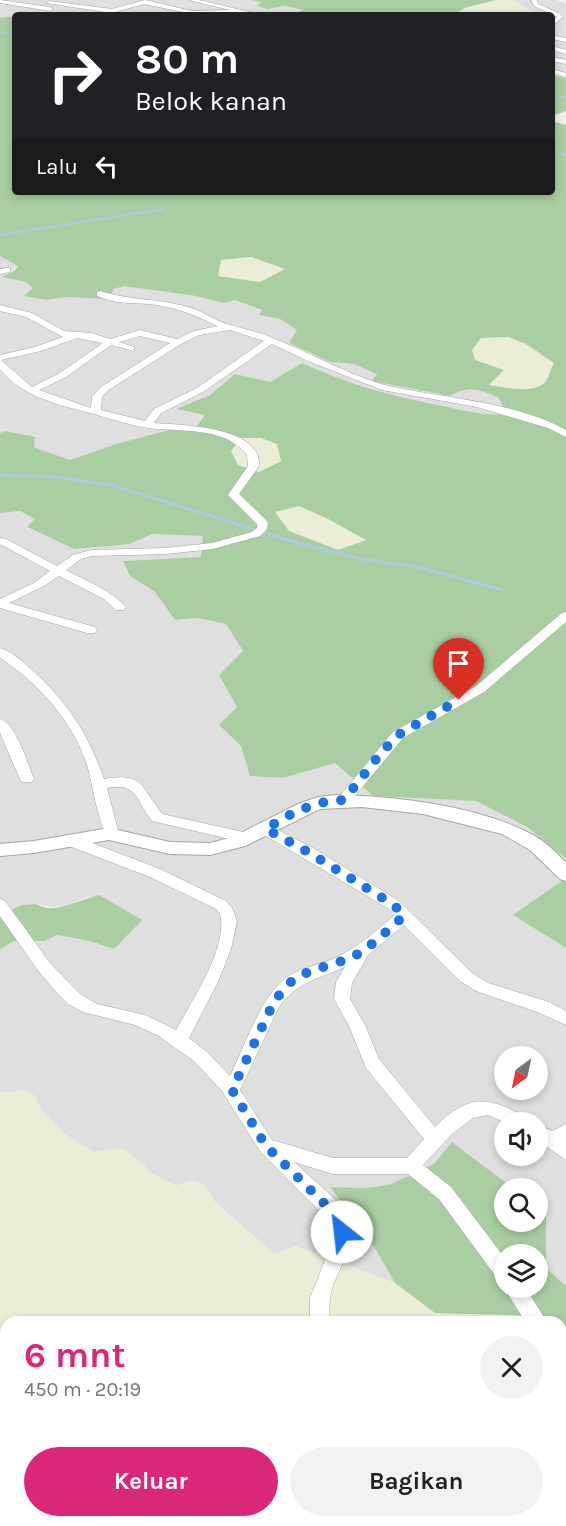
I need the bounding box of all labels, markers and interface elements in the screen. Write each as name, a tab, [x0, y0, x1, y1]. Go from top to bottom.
text: 80 m	[135, 34, 239, 84]
icon: right	[36, 36, 114, 114]
text: Belok kanan	[135, 85, 287, 117]
icon: left	[90, 150, 123, 183]
text: Lalu	[36, 154, 78, 180]
pin	[433, 638, 484, 700]
icon: arrive	[442, 647, 475, 680]
north arrow	[494, 1046, 548, 1100]
map controls	[494, 1046, 548, 1298]
button: sound	[494, 1112, 548, 1166]
button: search	[494, 1178, 548, 1232]
position arrow	[310, 1200, 374, 1264]
button: layers	[494, 1244, 548, 1298]
text: 6 mnt	[24, 1334, 126, 1376]
button: close	[480, 1336, 543, 1399]
text: 450 m · 20:19	[24, 1378, 141, 1401]
button: Keluar	[24, 1447, 278, 1516]
button: Bagikan	[290, 1447, 543, 1516]

